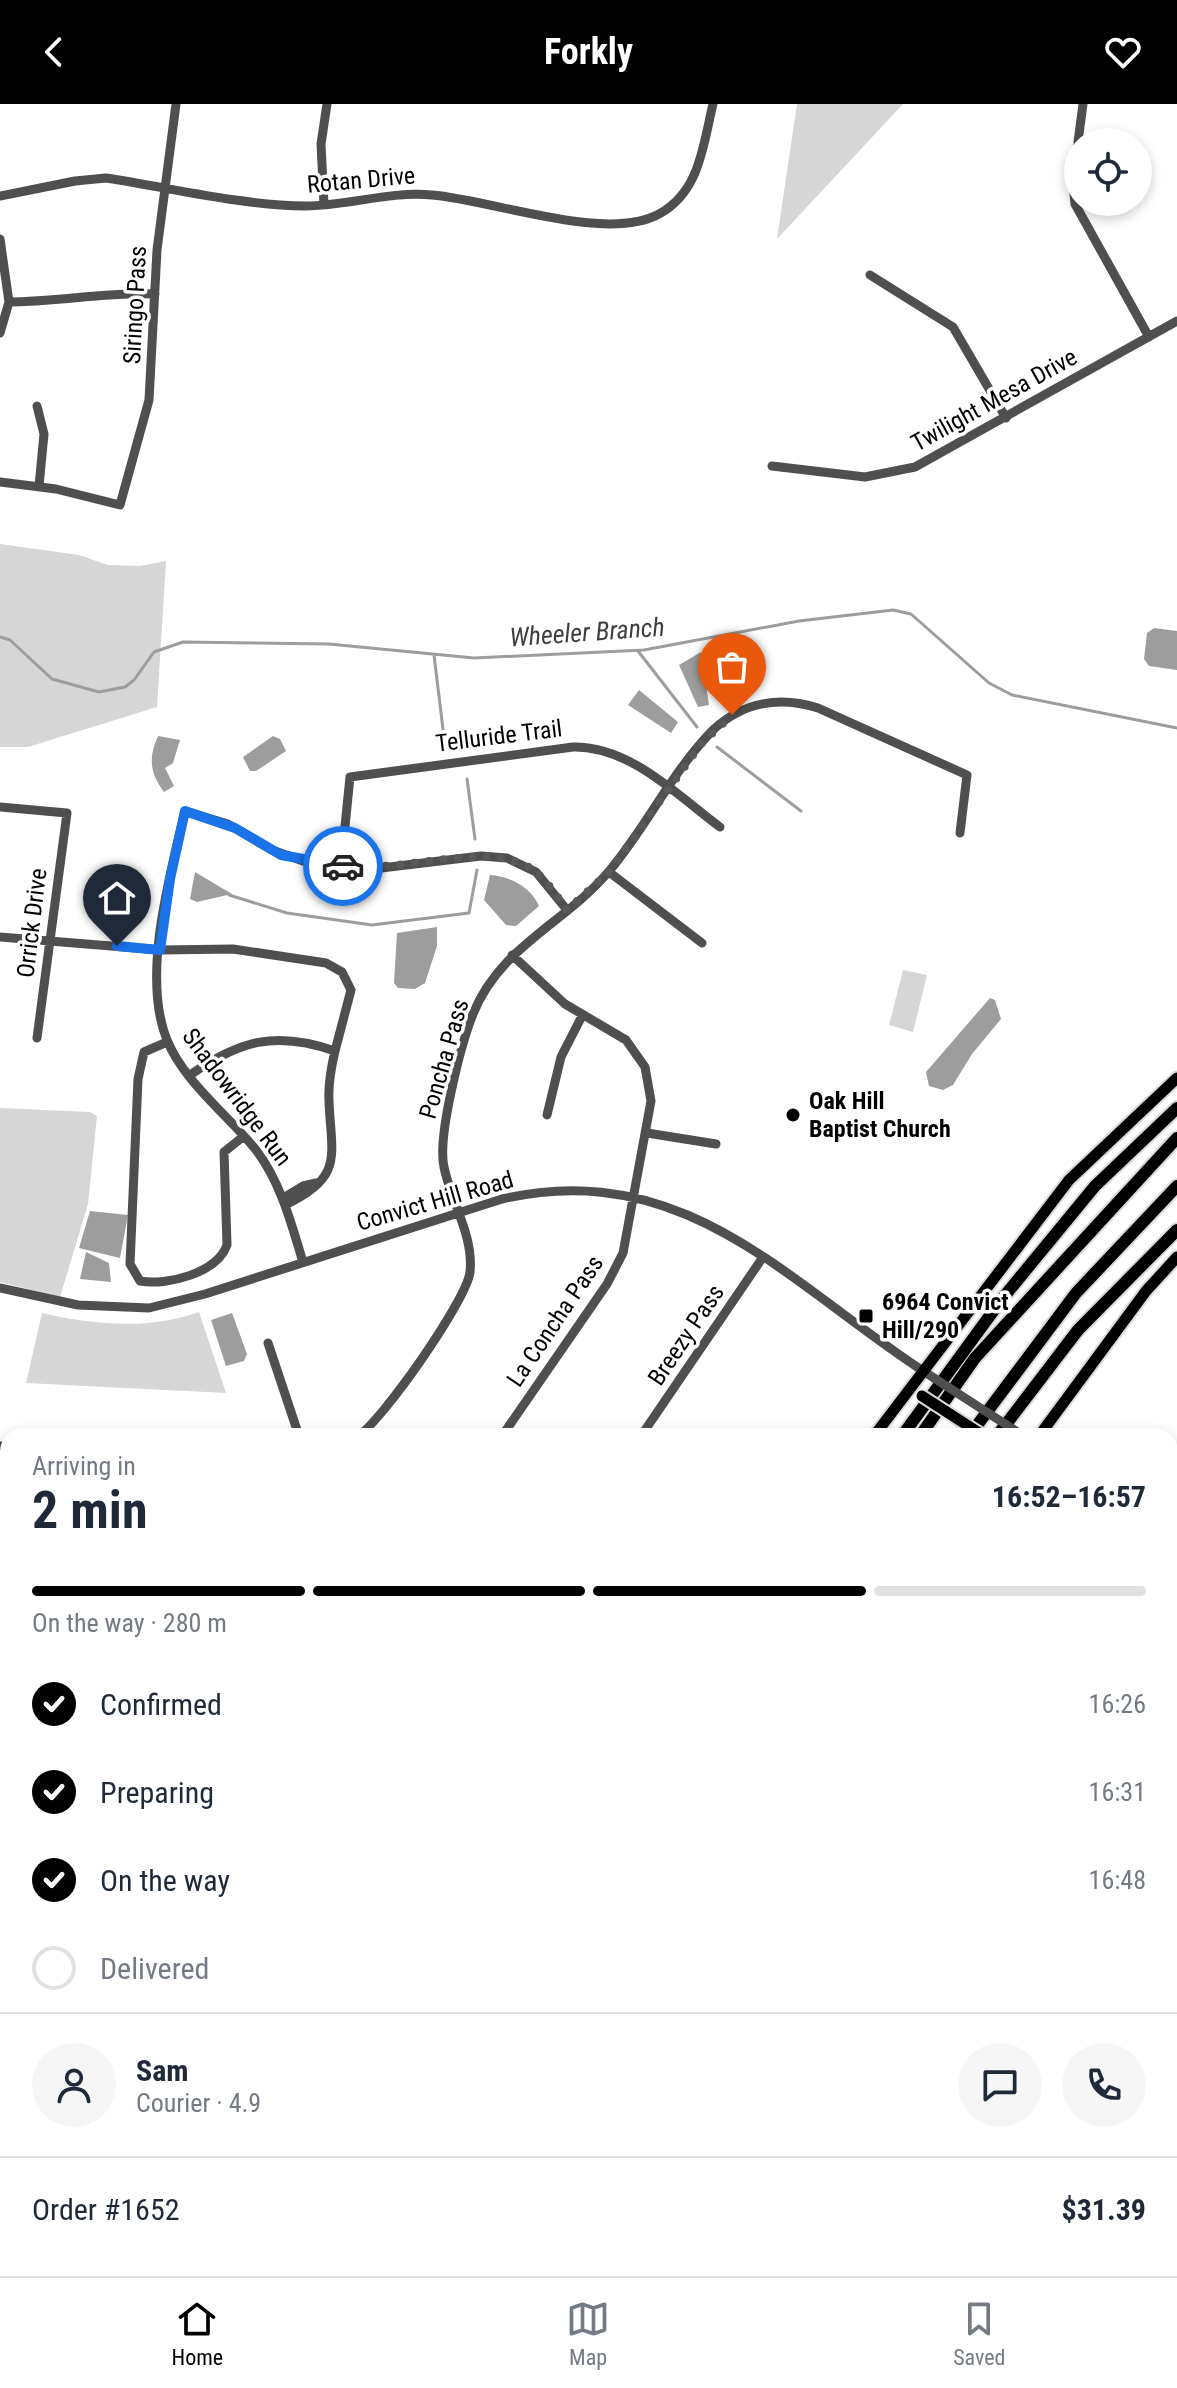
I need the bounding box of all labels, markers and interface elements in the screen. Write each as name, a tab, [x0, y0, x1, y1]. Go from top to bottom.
icon: back	[32, 30, 76, 74]
icon: heart	[1101, 30, 1145, 74]
text: Forkly	[544, 31, 633, 73]
map controls	[1064, 128, 1152, 216]
button: locate	[1064, 128, 1152, 216]
street label: Rotan Drive	[306, 161, 416, 199]
street label: Siringo Pass	[118, 245, 152, 365]
street label: Twilight Mesa Drive	[906, 343, 1082, 457]
water label: Wheeler Branch	[508, 612, 666, 652]
pin	[698, 633, 766, 715]
icon: bag	[710, 645, 754, 689]
street label: Telluride Trail	[434, 714, 564, 758]
courier	[303, 826, 383, 906]
icon: car	[321, 844, 365, 888]
pin	[83, 864, 151, 946]
street label: Orrick Drive	[11, 867, 53, 979]
icon: home	[95, 876, 139, 920]
street label: Poncha Pass	[414, 996, 474, 1122]
street label: Shadowridge Run	[176, 1023, 298, 1171]
place label: Oak Hill Baptist Church	[809, 1087, 951, 1143]
marker: Oak Hill Baptist Church	[784, 1106, 802, 1124]
street label: Convict Hill Road	[353, 1165, 517, 1237]
street label: La Concha Pass	[501, 1250, 609, 1392]
street label: Breezy Pass	[642, 1279, 730, 1391]
place label: 6964 Convict Hill/290	[882, 1288, 1009, 1344]
marker: 6964 Convict Hill/290	[857, 1307, 875, 1325]
text: Arriving in	[32, 1451, 136, 1481]
text: 16:52–16:57	[992, 1479, 1146, 1514]
text: 2 min	[32, 1480, 148, 1541]
text: On the way · 280 m	[32, 1608, 227, 1638]
icon: check	[32, 1682, 76, 1726]
text: Confirmed	[100, 1687, 222, 1722]
text: 16:26	[1089, 1689, 1146, 1719]
icon: check	[32, 1770, 76, 1814]
text: Preparing	[100, 1775, 214, 1810]
text: 16:31	[1089, 1777, 1146, 1807]
icon: check	[32, 1858, 76, 1902]
text: On the way	[100, 1863, 230, 1898]
text: 16:48	[1089, 1865, 1146, 1895]
text: Delivered	[100, 1951, 209, 1986]
button: person	[32, 2043, 116, 2127]
button: chat	[958, 2043, 1042, 2127]
button: phone	[1062, 2043, 1146, 2127]
text: Sam	[136, 2053, 189, 2088]
text: Courier · 4.9	[136, 2088, 261, 2118]
text: Order #1652	[32, 2192, 180, 2227]
text: $31.39	[1061, 2192, 1146, 2227]
tab: Home	[172, 2297, 223, 2370]
tab: Map	[566, 2297, 610, 2370]
tab: Saved	[953, 2297, 1005, 2370]

